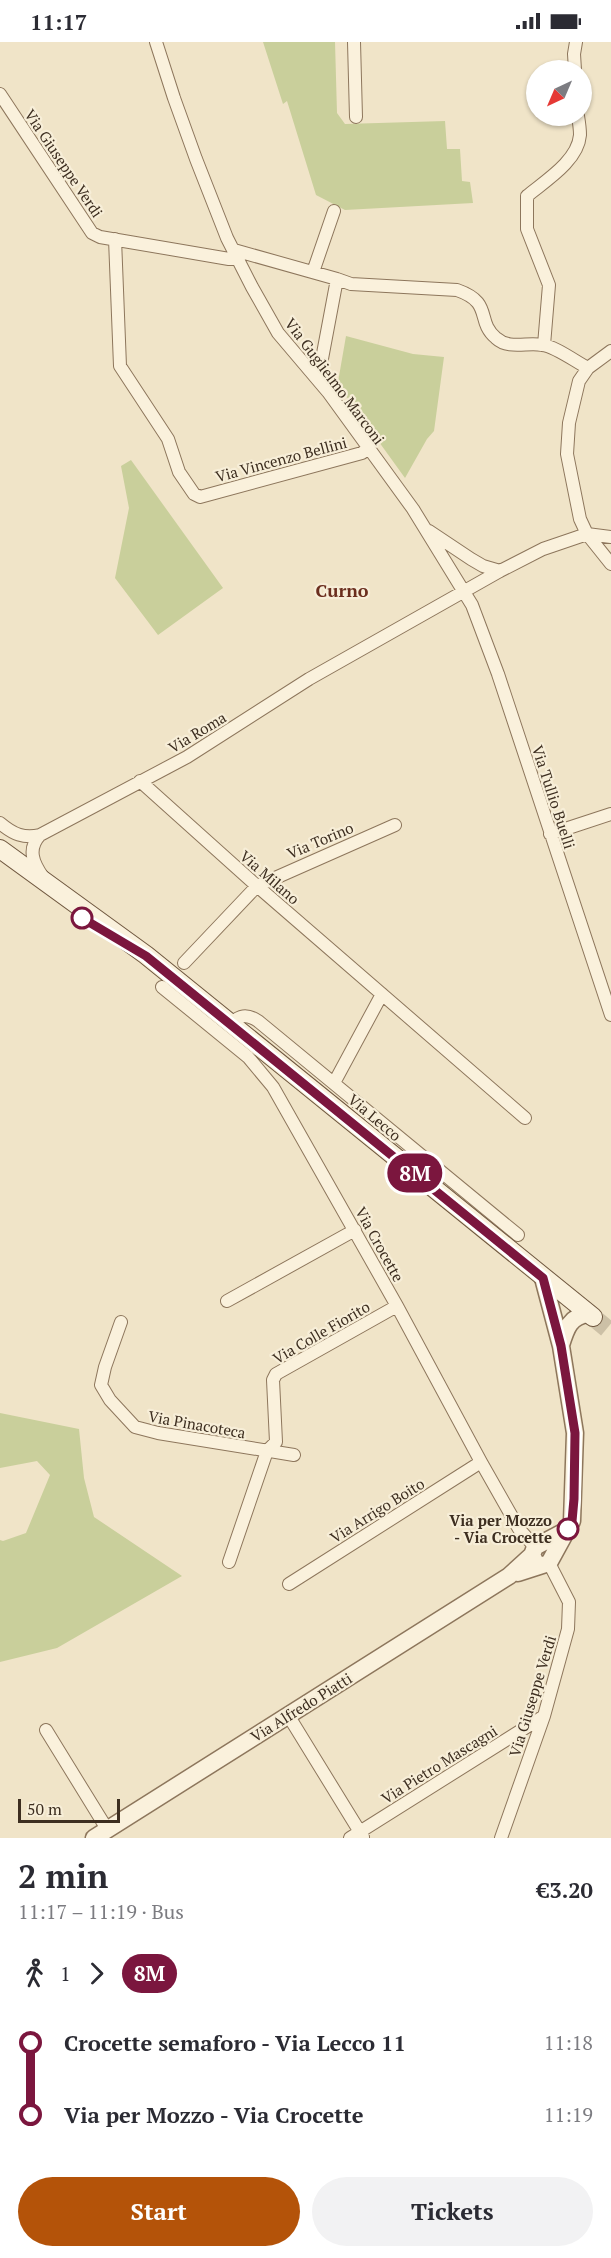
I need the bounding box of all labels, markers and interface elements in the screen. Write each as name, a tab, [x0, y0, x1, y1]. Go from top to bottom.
text: 11:17	[30, 7, 87, 36]
north arrow	[526, 60, 592, 126]
map controls	[526, 60, 592, 126]
street label: Via Giuseppe Verdi	[20, 105, 108, 221]
street label: Via Guglielmo Marconi	[281, 314, 389, 448]
street label: Via Vincenzo Bellini	[213, 432, 349, 486]
district label: Curno	[316, 578, 369, 602]
street label: Via Roma	[164, 707, 230, 757]
street label: Via Tullio Buelli	[528, 743, 580, 851]
street label: Via Torino	[284, 817, 356, 863]
street label: Via Milano	[236, 846, 304, 908]
unlabelled marker	[71, 907, 93, 929]
street label: Via Lecco	[344, 1089, 406, 1145]
line badge: 8M	[388, 1154, 442, 1192]
text: 8M	[399, 1159, 431, 1187]
street label: Via Crocette	[351, 1203, 409, 1285]
street label: Via Colle Fiorito	[269, 1296, 373, 1368]
street label: Via Pinacoteca	[147, 1406, 248, 1442]
street label: Via Arrigo Boito	[326, 1473, 428, 1547]
place label: Via per Mozzo - Via Crocette	[449, 1510, 552, 1547]
marker: Via per Mozzo - Via Crocette	[557, 1518, 579, 1540]
street label: Via Giuseppe Verdi	[504, 1633, 560, 1759]
street label: Via Alfredo Piatti	[247, 1668, 355, 1746]
street label: Via Pietro Mascagni	[377, 1720, 501, 1808]
scale bar	[18, 1796, 120, 1824]
text: 50 m	[27, 1798, 62, 1820]
text: 2 min	[18, 1854, 108, 1897]
text: €3.20	[537, 1875, 593, 1904]
text: 11:17 – 11:19 · Bus	[18, 1898, 184, 1925]
icon: walk	[18, 1957, 51, 1990]
icon: forward	[80, 1957, 113, 1990]
text: 8M	[134, 1959, 165, 1987]
text: 1	[60, 1960, 71, 1987]
text: Crocette semaforo - Via Lecco 11	[64, 2028, 406, 2057]
text: 11:18	[544, 2029, 593, 2056]
text: Via per Mozzo - Via Crocette	[64, 2100, 364, 2129]
text: 11:19	[544, 2101, 593, 2128]
button: Start	[18, 2177, 300, 2246]
button: Tickets	[312, 2177, 593, 2246]

